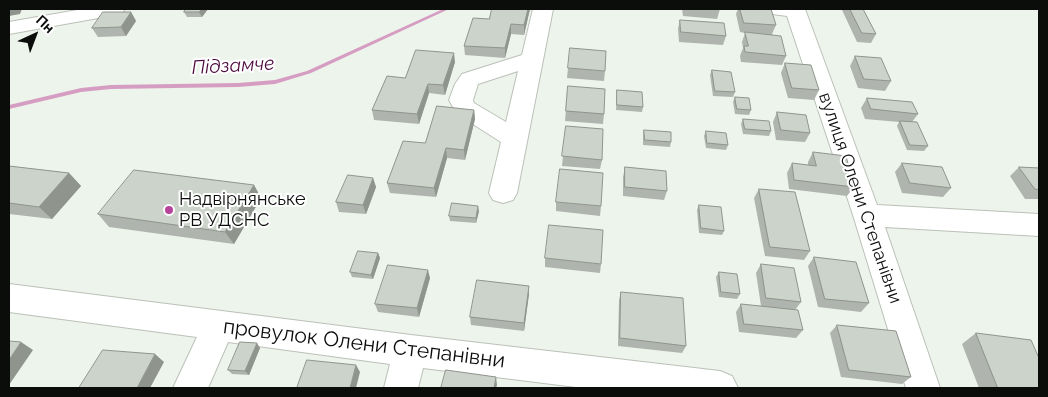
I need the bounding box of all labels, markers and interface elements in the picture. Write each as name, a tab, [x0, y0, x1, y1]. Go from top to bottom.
north arrow	[10, 10, 60, 60]
text: Пн	[33, 12, 57, 36]
water label: Підзамче	[191, 52, 275, 80]
street label: вулиця Олени Степанівни	[814, 90, 906, 306]
place label: Надвірнянське РВ УДСНС	[179, 189, 306, 232]
marker: Надвірнянське РВ УДСНС	[163, 204, 175, 216]
street label: провулок Олени Степанівни	[222, 314, 506, 374]

